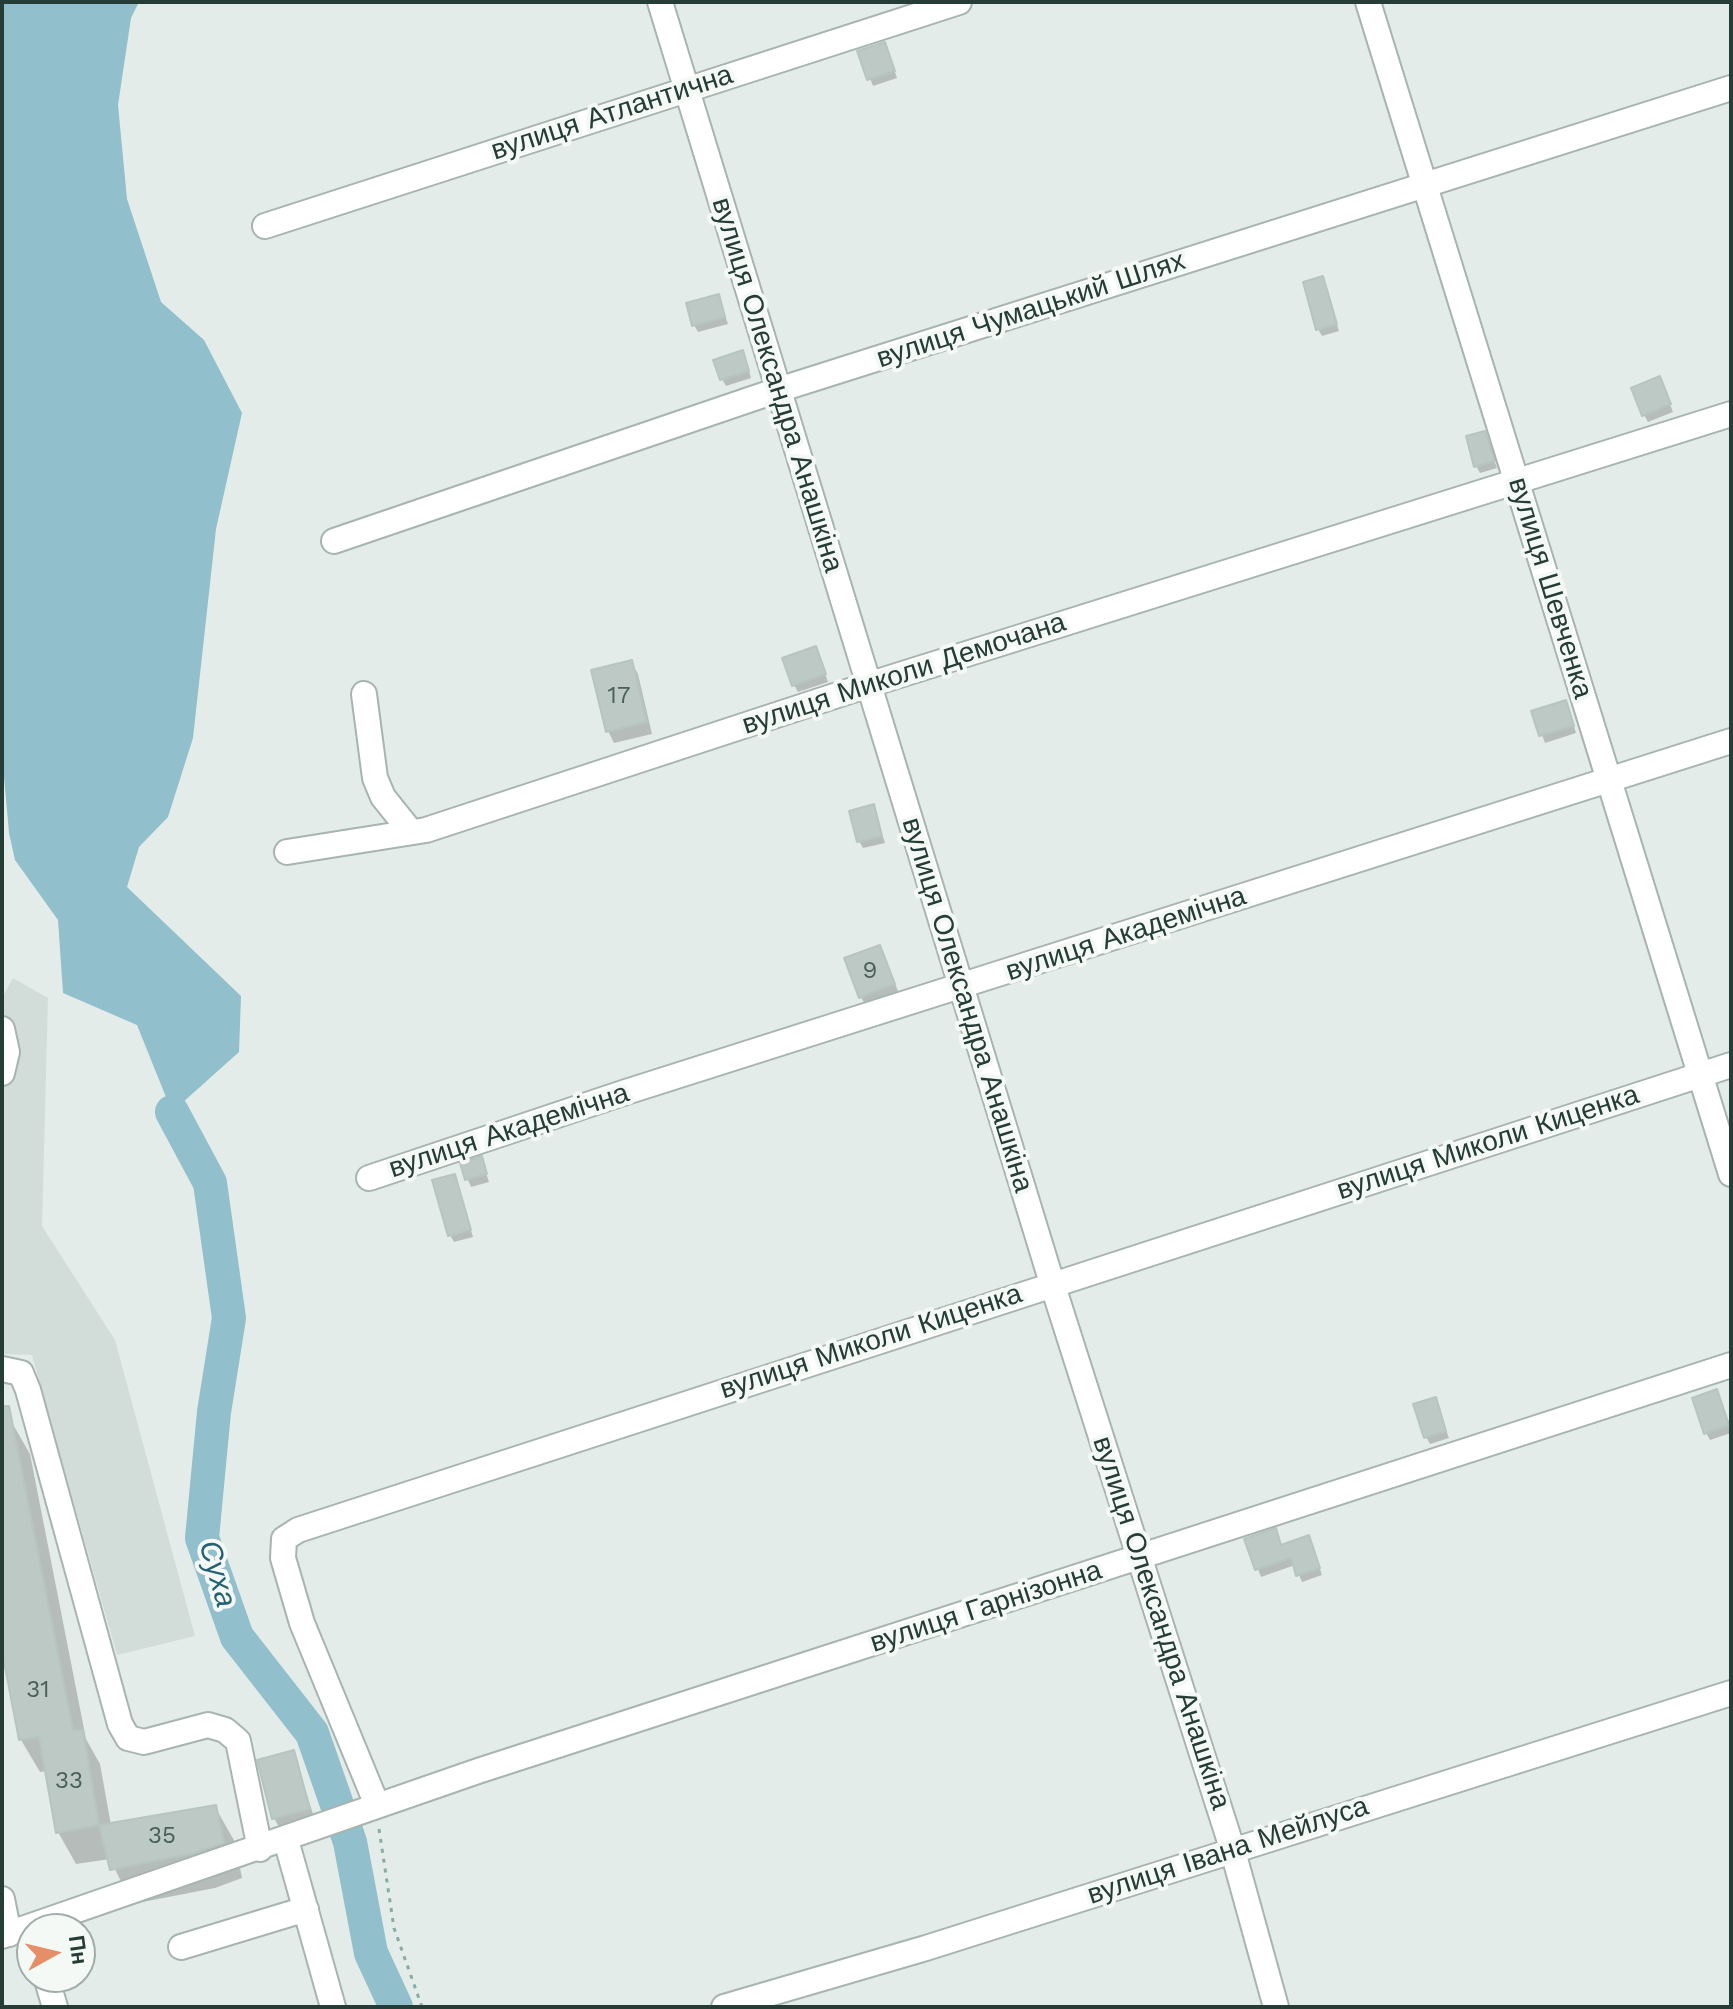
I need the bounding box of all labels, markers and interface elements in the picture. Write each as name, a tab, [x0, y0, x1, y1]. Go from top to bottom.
street label: вулиця Атлантична	[487, 58, 737, 168]
street label: вулиця Олександра Анашкіна	[704, 194, 850, 576]
street label: вулиця Чумацький Шлях	[872, 244, 1190, 376]
street label: вулиця Шевченка	[1500, 473, 1600, 703]
street label: вулиця Миколи Демочана	[738, 606, 1070, 742]
house number: 17	[608, 682, 630, 710]
street label: вулиця Олександра Анашкіна	[894, 814, 1040, 1196]
street label: вулиця Академічна	[1002, 879, 1250, 989]
house number: 9	[863, 957, 877, 985]
street label: вулиця Академічна	[385, 1076, 633, 1186]
street label: вулиця Миколи Киценка	[1333, 1078, 1643, 1208]
street label: вулиця Миколи Киценка	[716, 1277, 1026, 1407]
street label: вулиця Олександра Анашкіна	[1085, 1432, 1237, 1814]
water label: Суха	[190, 1537, 244, 1611]
street label: вулиця Гарнізонна	[866, 1554, 1106, 1660]
house number: 31	[26, 1676, 50, 1704]
house number: 33	[55, 1767, 83, 1795]
street label: вулиця Івана Мейлуса	[1083, 1790, 1373, 1912]
house number: 35	[148, 1822, 176, 1850]
north arrow	[16, 1913, 96, 1993]
text: Пн	[64, 1934, 93, 1966]

